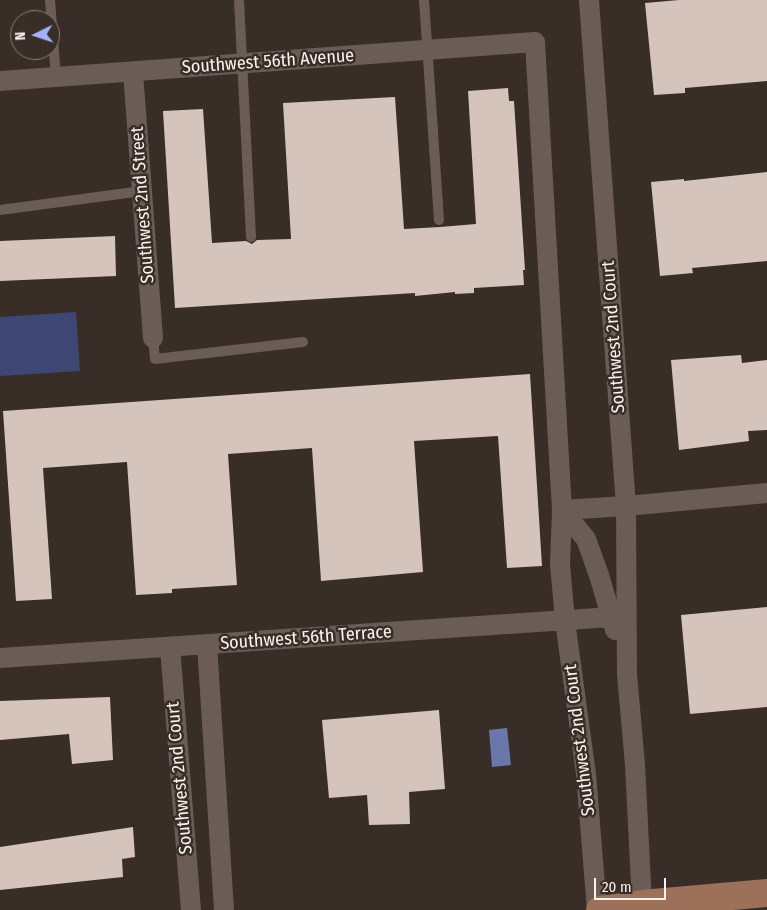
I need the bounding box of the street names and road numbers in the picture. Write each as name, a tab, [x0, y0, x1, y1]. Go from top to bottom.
street label: Southwest 56th Avenue	[181, 45, 355, 79]
street label: Southwest 2nd Street	[127, 126, 159, 284]
street label: Southwest 2nd Court	[598, 260, 630, 414]
street label: Southwest 56th Terrace	[220, 621, 392, 655]
street label: Southwest 2nd Court	[560, 663, 600, 817]
street label: Southwest 2nd Court	[163, 701, 197, 855]

